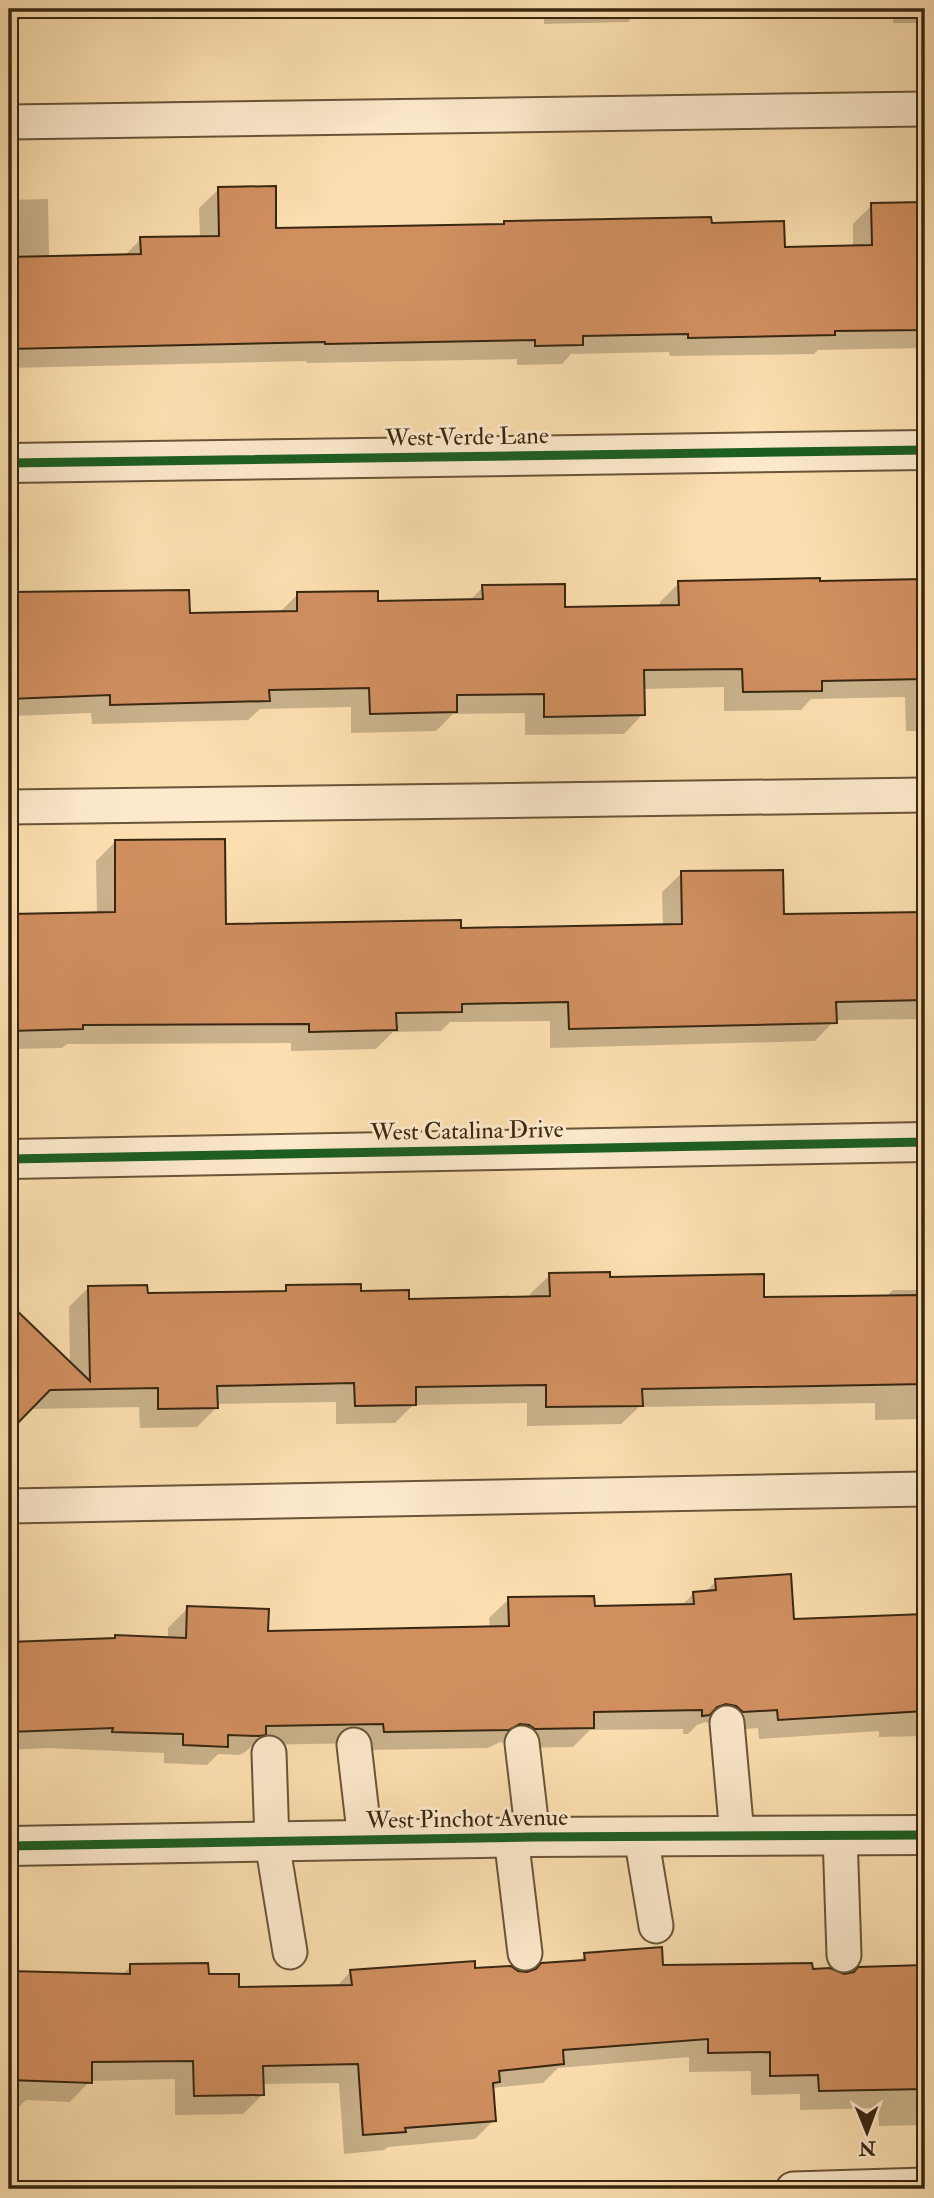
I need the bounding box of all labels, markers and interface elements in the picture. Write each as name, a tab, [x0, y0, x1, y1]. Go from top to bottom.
street label: West Verde Lane	[384, 420, 549, 454]
street label: West Catalina Drive	[369, 1114, 564, 1148]
street label: West Pinchot Avenue	[365, 1802, 568, 1836]
north arrow	[832, 2096, 902, 2166]
text: N	[858, 2136, 877, 2160]

